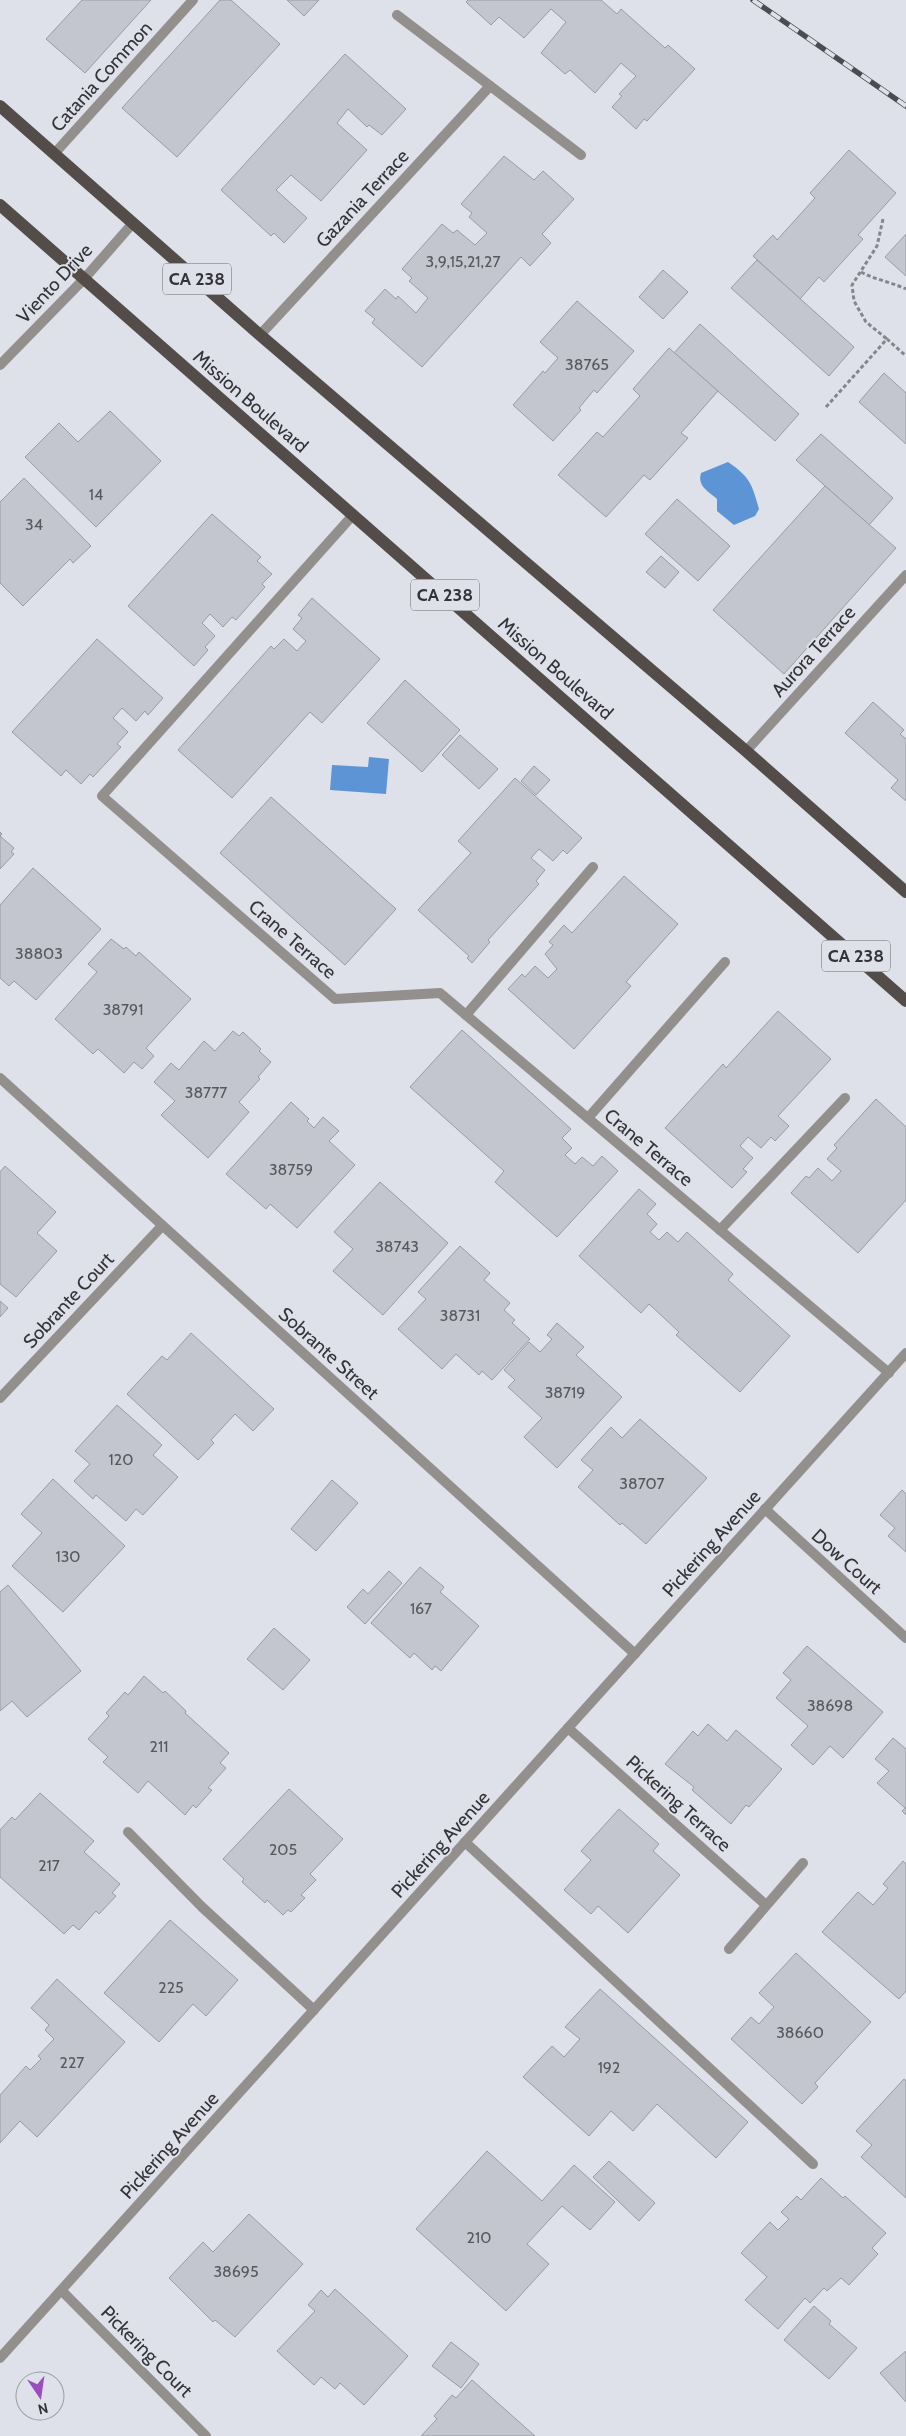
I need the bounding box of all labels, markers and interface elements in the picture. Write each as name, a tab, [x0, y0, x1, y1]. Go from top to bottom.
street label: Catania Common	[46, 16, 157, 136]
street label: Gazania Terrace	[311, 144, 414, 252]
street label: Viento Drive	[12, 239, 97, 328]
house number: 3,9,15,21,27	[426, 252, 500, 271]
road number: CA 238	[163, 264, 231, 294]
street label: Mission Boulevard	[188, 345, 313, 458]
house number: 38765	[565, 355, 609, 374]
house number: 14	[89, 485, 103, 504]
house number: 34	[25, 515, 43, 534]
road number: CA 238	[411, 580, 479, 610]
street label: Aurora Terrace	[767, 601, 860, 702]
street label: Mission Boulevard	[493, 612, 618, 725]
street label: Crane Terrace	[244, 895, 341, 984]
road number: CA 238	[822, 940, 890, 971]
house number: 38803	[15, 944, 63, 963]
house number: 38791	[103, 1000, 143, 1019]
house number: 38777	[185, 1083, 227, 1102]
street label: Crane Terrace	[600, 1104, 698, 1191]
house number: 38759	[269, 1160, 313, 1179]
house number: 38743	[375, 1237, 419, 1256]
street label: Sobrante Court	[18, 1247, 119, 1353]
street label: Sobrante Street	[274, 1302, 384, 1405]
house number: 38731	[440, 1306, 480, 1325]
house number: 38719	[545, 1383, 585, 1402]
house number: 120	[109, 1450, 133, 1469]
house number: 38707	[619, 1474, 665, 1493]
street label: Pickering Avenue	[657, 1485, 766, 1602]
street label: Dow Court	[807, 1524, 887, 1599]
house number: 130	[55, 1547, 81, 1566]
house number: 167	[410, 1599, 432, 1618]
house number: 38698	[807, 1696, 853, 1715]
house number: 211	[150, 1737, 168, 1756]
street label: Pickering Terrace	[621, 1750, 736, 1857]
street label: Pickering Avenue	[386, 1786, 495, 1903]
house number: 205	[269, 1840, 297, 1859]
house number: 217	[38, 1856, 60, 1875]
house number: 225	[158, 1978, 184, 1997]
house number: 38660	[776, 2023, 824, 2042]
house number: 227	[60, 2053, 84, 2072]
house number: 192	[598, 2058, 620, 2077]
street label: Pickering Avenue	[115, 2087, 224, 2204]
house number: 210	[467, 2228, 491, 2247]
house number: 38695	[213, 2262, 259, 2281]
street label: Pickering Court	[96, 2301, 198, 2402]
north arrow	[15, 2371, 65, 2421]
text: N	[36, 2399, 50, 2419]

